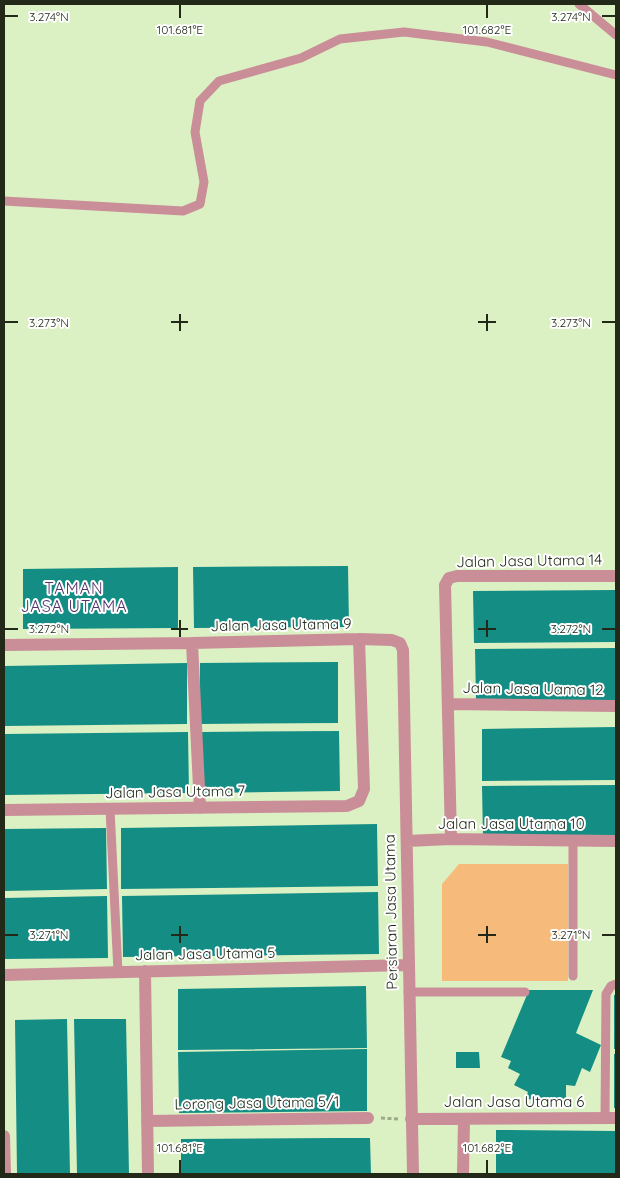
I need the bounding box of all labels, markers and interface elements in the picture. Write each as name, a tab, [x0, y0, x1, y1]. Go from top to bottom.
text: 3.274°N	[29, 9, 69, 24]
text: 3.274°N	[551, 9, 591, 24]
text: 101.681°E	[157, 22, 203, 37]
text: 101.682°E	[463, 22, 511, 37]
text: 3.273°N	[29, 315, 69, 330]
text: 3.273°N	[551, 315, 591, 330]
street label: Jalan Jasa Utama 14	[456, 550, 602, 571]
district label: TAMAN JASA UTAMA	[20, 578, 128, 616]
street label: Jalan Jasa Utama 9	[210, 614, 352, 635]
text: 3.272°N	[29, 621, 69, 636]
text: 3.272°N	[551, 621, 591, 636]
street label: Jalan Jasa Uama 12	[462, 678, 604, 699]
street label: Jalan Jasa Utama 7	[105, 781, 246, 802]
street label: Jalan Jasa Utama 10	[437, 814, 585, 833]
street label: Persiaran Jasa Utama	[380, 834, 401, 990]
text: 3.271°N	[30, 927, 68, 942]
text: 3.271°N	[552, 927, 590, 942]
street label: Jalan Jasa Utama 5	[134, 943, 276, 964]
street label: Lorong Jasa Utama 5/1	[174, 1092, 340, 1113]
street label: Jalan Jasa Utama 6	[444, 1092, 584, 1111]
text: 101.681°E	[157, 1140, 203, 1155]
text: 101.682°E	[463, 1140, 511, 1155]

